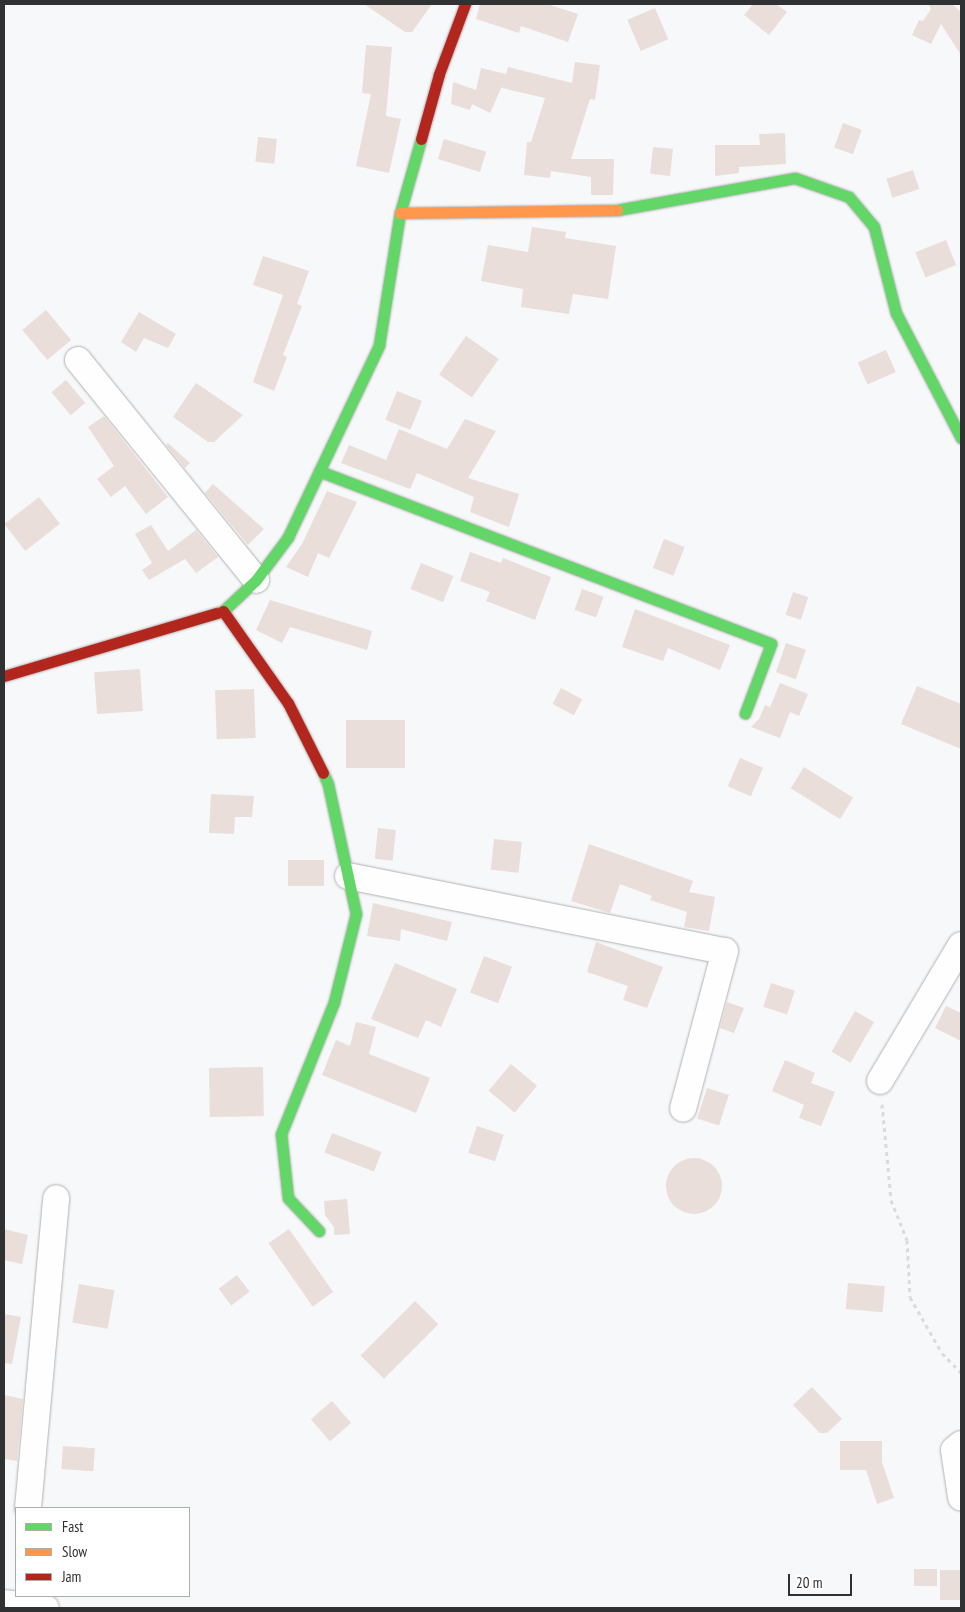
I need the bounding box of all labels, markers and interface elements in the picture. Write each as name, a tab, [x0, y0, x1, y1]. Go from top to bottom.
legend	[15, 1507, 190, 1597]
text: Fast	[62, 1517, 83, 1536]
text: Slow	[62, 1542, 87, 1561]
scale bar	[790, 1564, 854, 1596]
text: Jam	[62, 1567, 81, 1586]
text: 20 m	[796, 1573, 822, 1592]

